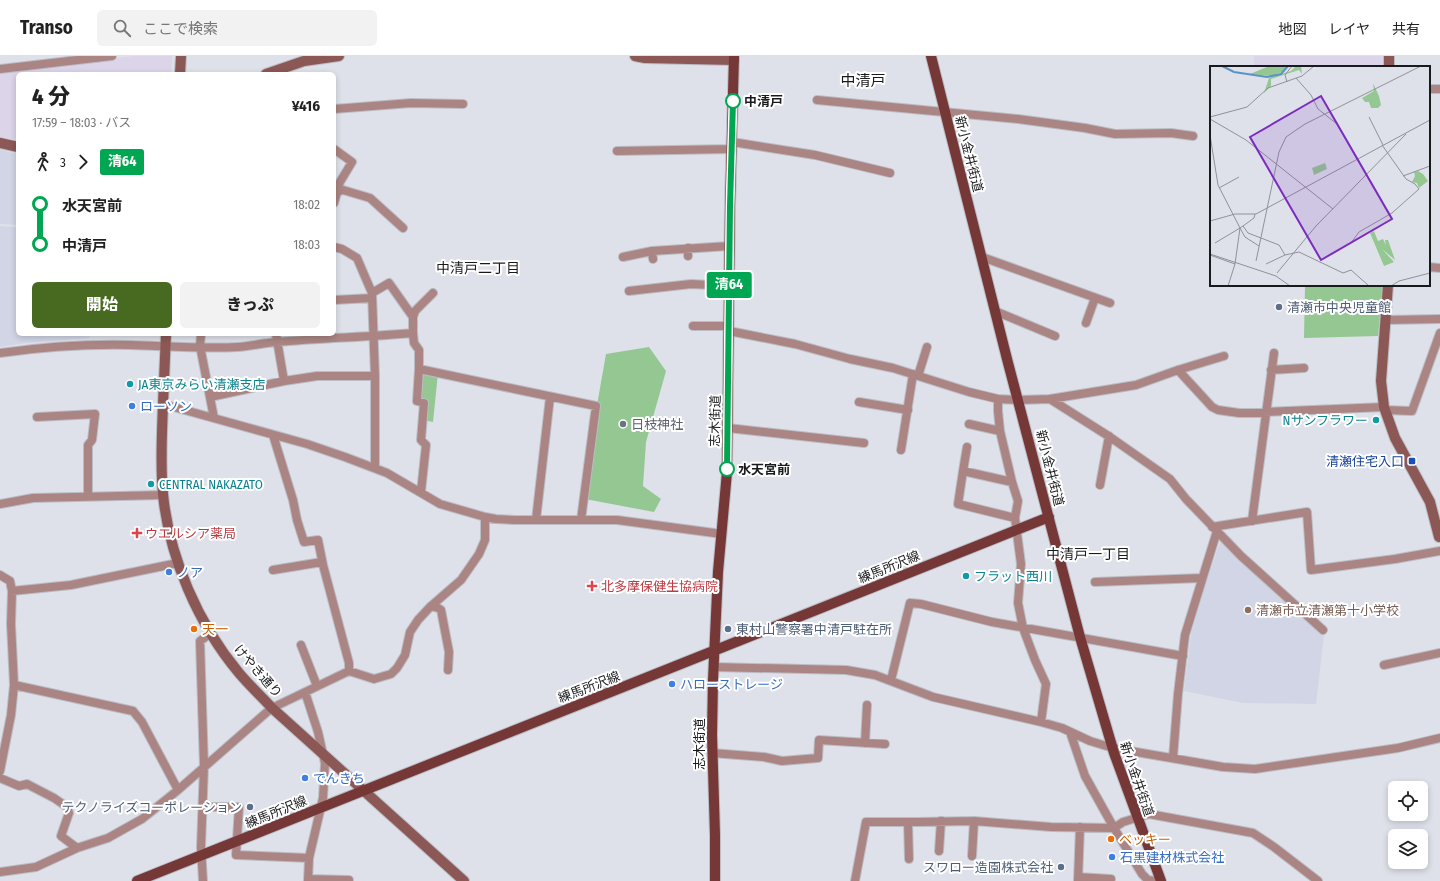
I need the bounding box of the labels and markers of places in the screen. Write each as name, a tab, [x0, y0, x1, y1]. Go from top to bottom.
marker: 中清戸	[725, 93, 741, 109]
place label: 中清戸	[744, 94, 783, 109]
place label: 清瀬市中央児童館	[1287, 300, 1391, 315]
marker: 清瀬市中央児童館	[1274, 302, 1284, 312]
place label: JA東京みらい清瀬支店	[138, 377, 265, 392]
marker: JA東京みらい清瀬支店	[125, 379, 135, 389]
place label: ローソン	[140, 399, 192, 414]
marker: ローソン	[127, 401, 137, 411]
place label: Nサンフラワー	[1282, 413, 1368, 428]
marker: Nサンフラワー	[1371, 415, 1381, 425]
place label: 日枝神社	[631, 417, 683, 432]
marker: 日枝神社	[618, 419, 628, 429]
place label: 清瀬住宅入口	[1326, 454, 1404, 469]
marker: 清瀬住宅入口	[1407, 456, 1417, 466]
marker: 水天宮前	[719, 461, 735, 477]
place label: 水天宮前	[738, 462, 790, 477]
place label: CENTRAL NAKAZATO	[159, 477, 263, 492]
marker: CENTRAL NAKAZATO	[146, 479, 156, 489]
place label: ウエルシア薬局	[145, 526, 236, 541]
marker: ウエルシア薬局	[132, 528, 142, 538]
place label: ノア	[177, 565, 203, 580]
marker: ノア	[164, 567, 174, 577]
place label: フラット西川	[974, 569, 1052, 584]
marker: フラット西川	[961, 571, 971, 581]
place label: 北多摩保健生協病院	[601, 579, 718, 594]
marker: 北多摩保健生協病院	[586, 580, 598, 592]
place label: 清瀬市立清瀬第十小学校	[1256, 603, 1399, 618]
marker: 清瀬市立清瀬第十小学校	[1243, 605, 1253, 615]
place label: 天一	[202, 622, 228, 637]
place label: 東村山警察署中清戸駐在所	[736, 622, 892, 637]
marker: 天一	[189, 624, 199, 634]
marker: 東村山警察署中清戸駐在所	[723, 624, 733, 634]
place label: ハローストレージ	[680, 677, 783, 692]
marker: ハローストレージ	[667, 679, 677, 689]
place label: でんきち	[313, 771, 365, 786]
marker: でんきち	[300, 773, 310, 783]
place label: テクノライズコーポレーション	[61, 800, 242, 815]
marker: テクノライズコーポレーション	[245, 802, 255, 812]
place label: ベッキー	[1119, 832, 1171, 847]
marker: ベッキー	[1106, 834, 1116, 844]
place label: 石黒建材株式会社	[1120, 850, 1224, 865]
marker: 石黒建材株式会社	[1107, 852, 1117, 862]
place label: スワロー造園株式会社	[923, 860, 1053, 875]
marker: スワロー造園株式会社	[1056, 862, 1066, 872]

